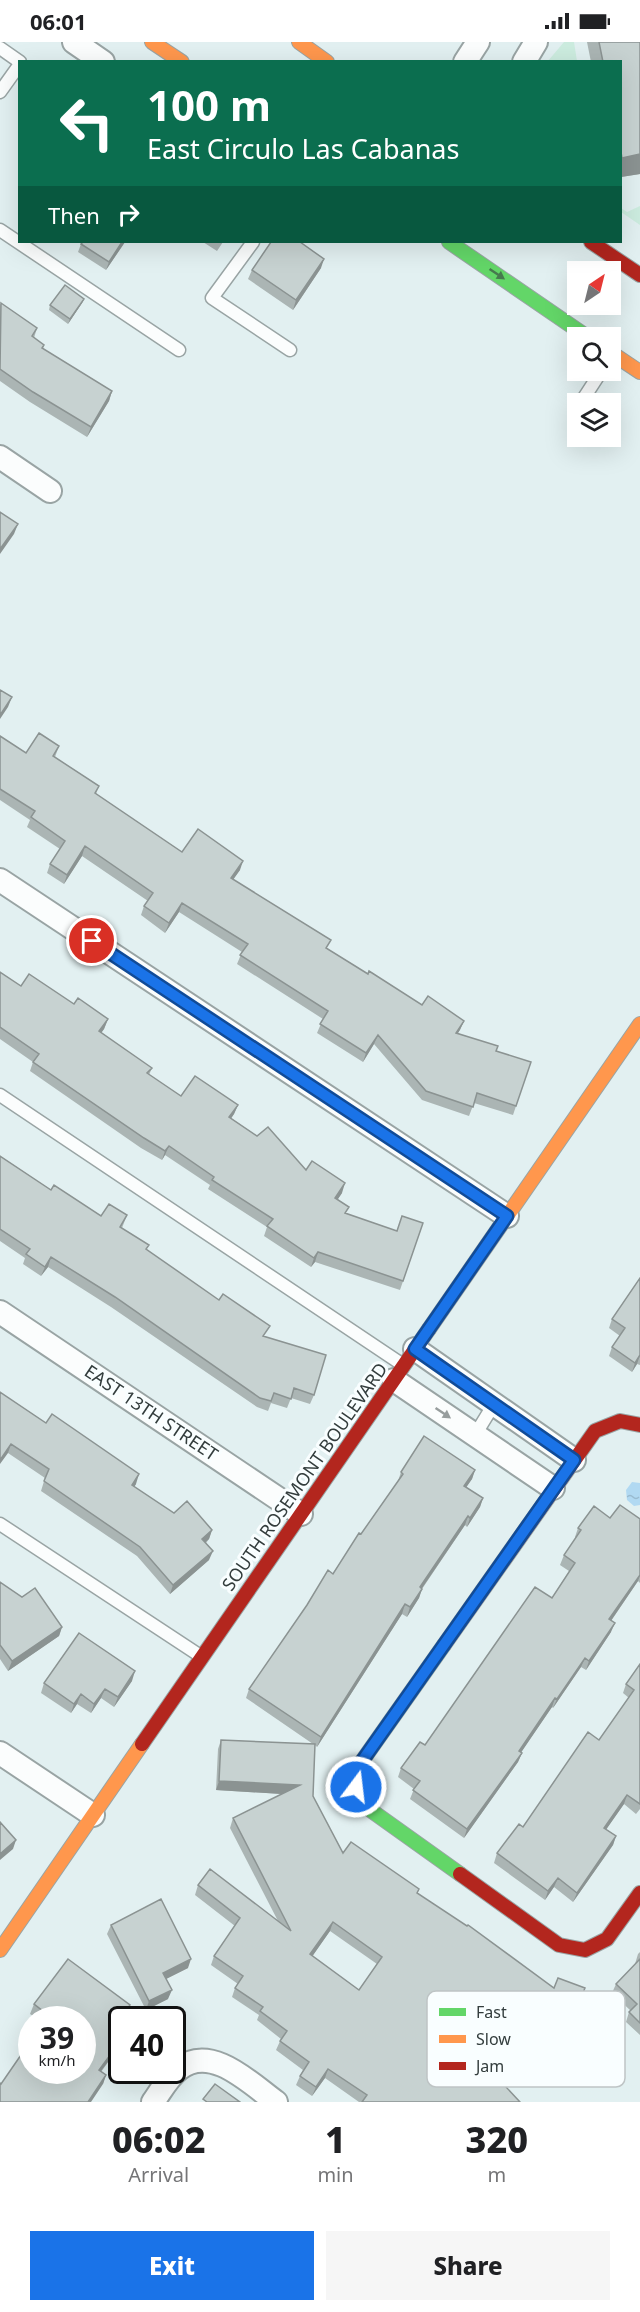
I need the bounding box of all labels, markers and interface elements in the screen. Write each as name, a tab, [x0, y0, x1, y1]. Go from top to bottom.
text: 06:01	[30, 6, 87, 36]
text: 100 m	[147, 76, 271, 133]
icon: left	[48, 84, 126, 162]
text: East Circulo Las Cabanas	[147, 130, 459, 167]
icon: right	[112, 198, 145, 231]
text: Then	[48, 200, 100, 230]
north arrow	[567, 261, 621, 315]
map controls	[567, 261, 621, 447]
one-way arrow	[488, 269, 505, 280]
button: search	[567, 327, 621, 381]
button: layers	[567, 393, 621, 447]
pin	[66, 915, 117, 966]
icon: arrive	[75, 924, 108, 957]
street label: SOUTH ROSEMONT BOULEVARD	[216, 1358, 392, 1595]
street label: EAST 13TH STREET	[80, 1359, 223, 1466]
one-way arrow	[434, 1407, 450, 1419]
position arrow	[324, 1755, 388, 1819]
legend	[427, 1991, 625, 2087]
text: Fast	[476, 2001, 507, 2023]
speed limit sign: 40	[108, 2006, 186, 2084]
text: 39	[40, 2017, 74, 2058]
text: Slow	[476, 2028, 511, 2050]
text: km/h	[39, 2050, 75, 2070]
text: Jam	[474, 2055, 504, 2077]
text: 06:02	[112, 2115, 205, 2164]
text: 1	[325, 2115, 346, 2164]
text: 320	[466, 2115, 528, 2164]
text: Arrival	[128, 2161, 189, 2188]
text: min	[317, 2161, 354, 2188]
text: m	[487, 2161, 506, 2188]
button: Exit	[30, 2231, 314, 2300]
button: Share	[326, 2231, 610, 2300]

